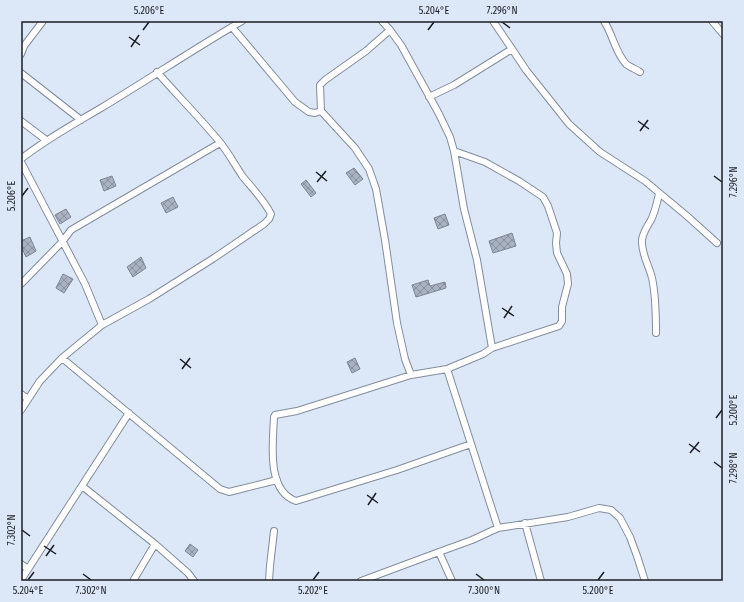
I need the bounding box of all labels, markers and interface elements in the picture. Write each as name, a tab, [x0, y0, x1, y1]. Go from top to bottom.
text: 5.206°E	[134, 5, 165, 17]
text: 5.204°E	[419, 5, 450, 17]
text: 7.296°N	[487, 5, 518, 17]
text: 7.296°N	[728, 167, 740, 198]
text: 5.206°E	[6, 180, 18, 211]
text: 5.200°E	[728, 394, 740, 425]
text: 7.298°N	[728, 452, 740, 484]
text: 7.302°N	[6, 514, 18, 546]
text: 5.204°E	[13, 585, 44, 597]
text: 7.302°N	[75, 585, 107, 597]
text: 5.202°E	[298, 585, 328, 597]
text: 7.300°N	[468, 585, 500, 597]
text: 5.200°E	[583, 585, 614, 597]

